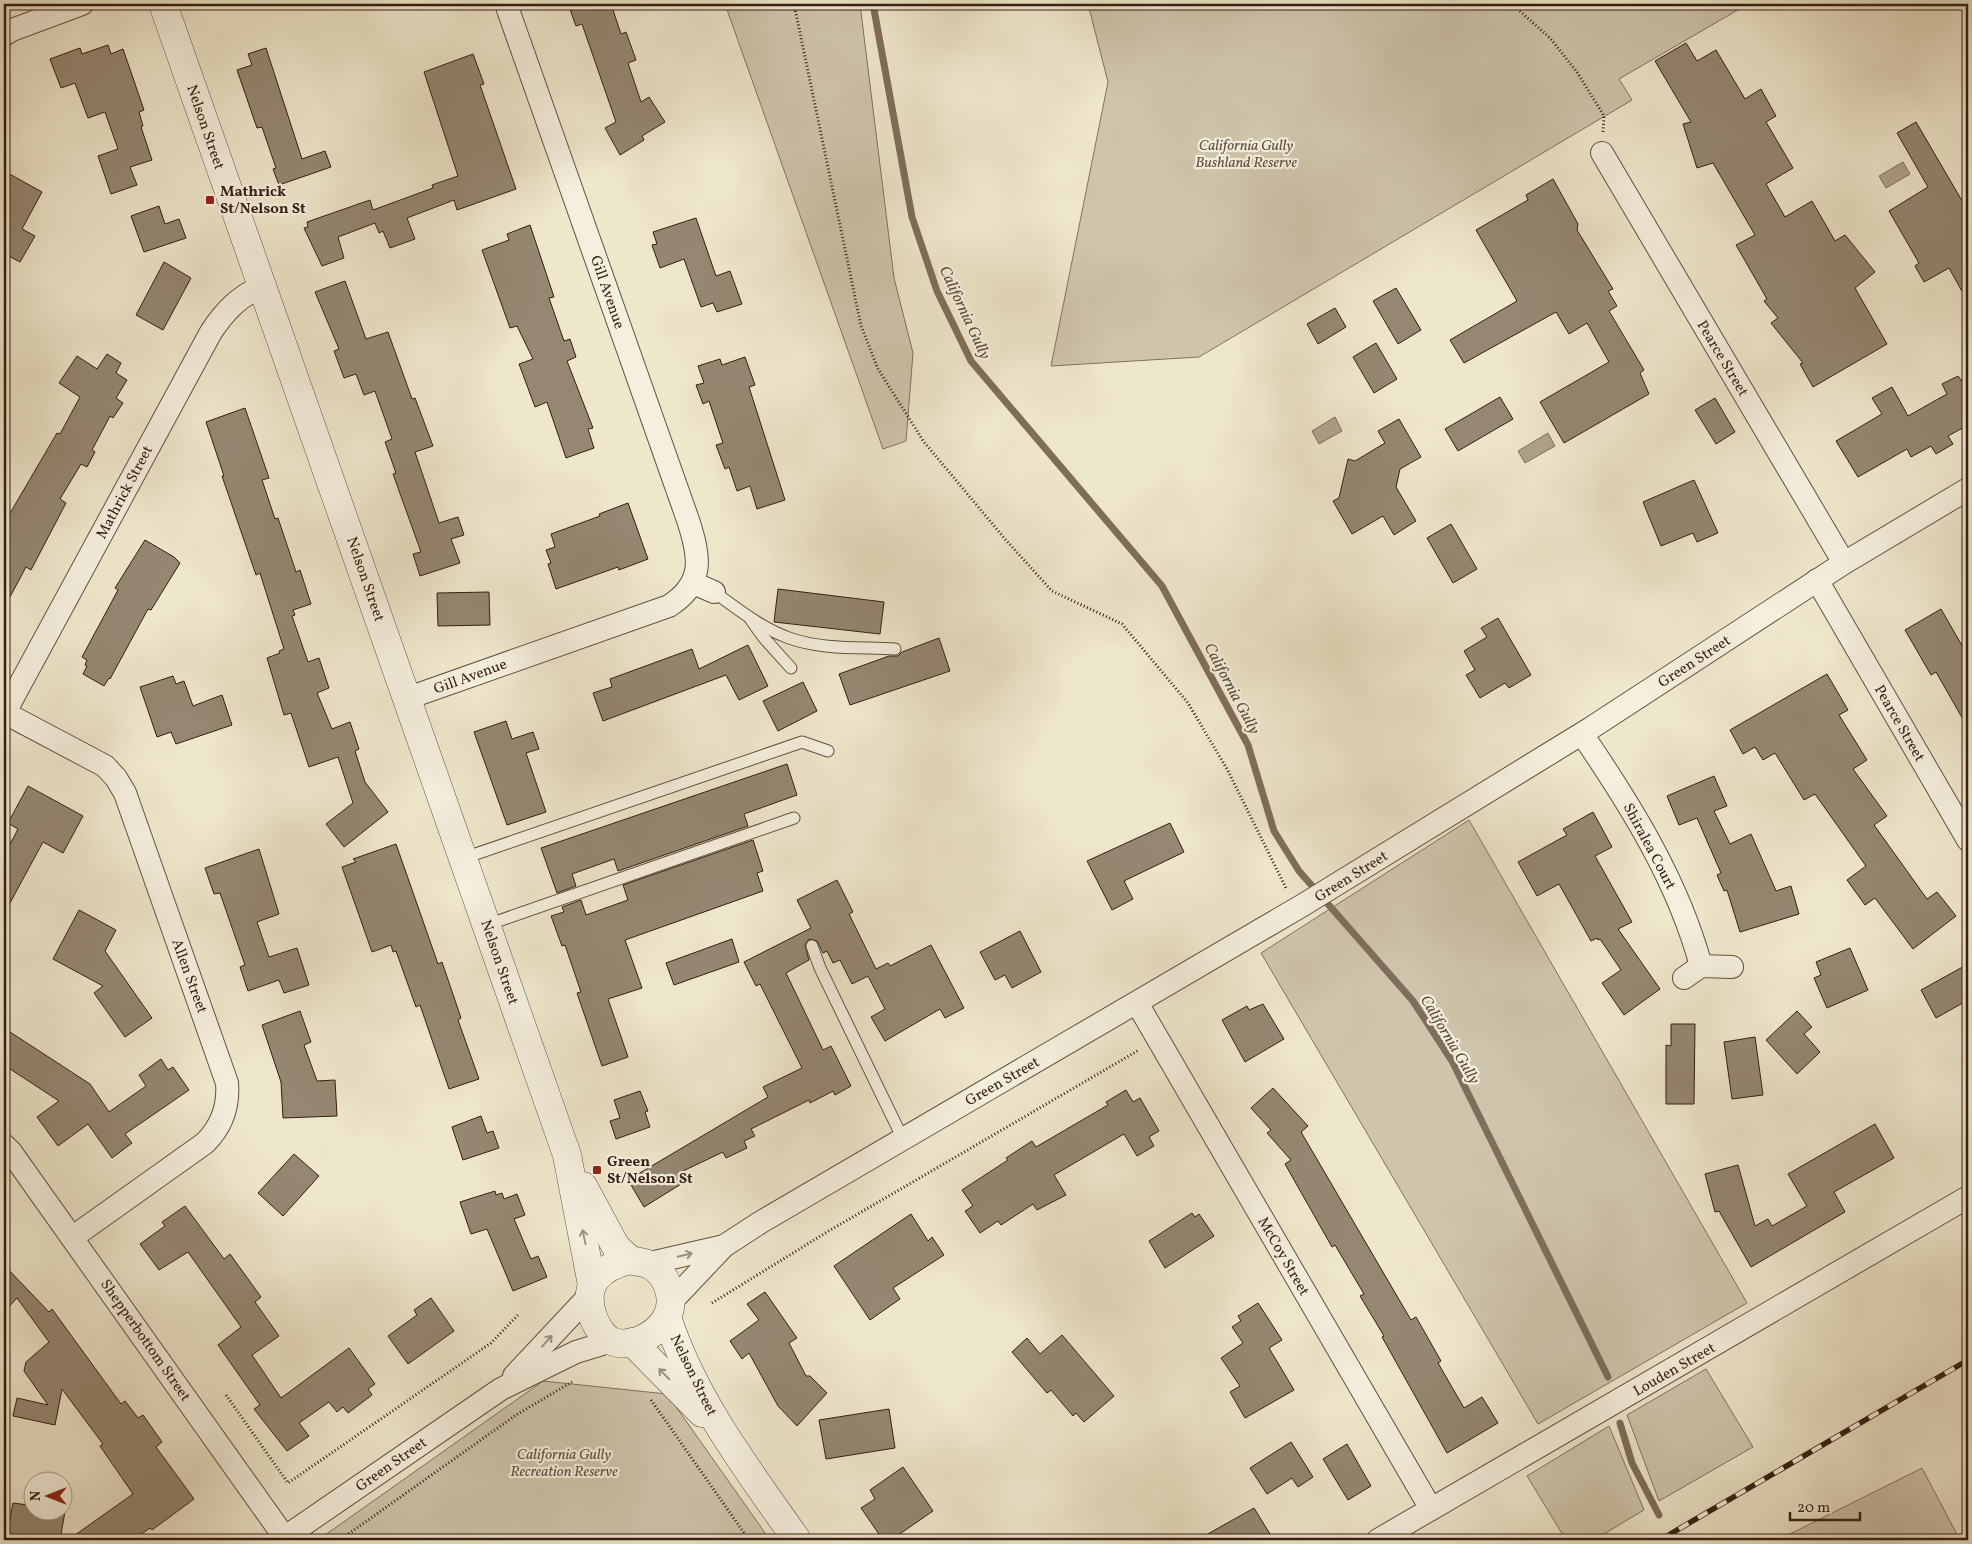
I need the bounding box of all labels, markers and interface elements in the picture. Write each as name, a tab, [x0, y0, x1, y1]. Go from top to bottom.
street label: Nelson Street	[180, 82, 229, 173]
park label: California Gully Bushland Reserve	[1195, 136, 1297, 174]
place label: Mathrick St/Nelson St	[220, 182, 306, 220]
marker: Mathrick St/Nelson St	[204, 194, 216, 206]
street label: Gill Avenue	[584, 253, 629, 332]
water label: California Gully	[933, 263, 995, 363]
street label: Pearce Street	[1691, 317, 1753, 401]
street label: Mathrick Street	[92, 442, 159, 543]
street label: Nelson Street	[340, 534, 389, 625]
street label: Green Street	[1654, 631, 1735, 694]
water label: California Gully	[1198, 639, 1265, 739]
street label: Gill Avenue	[431, 654, 510, 700]
street label: Pearce Street	[1868, 682, 1929, 766]
street label: Shiralea Court	[1617, 800, 1680, 894]
street label: Green Street	[1311, 846, 1392, 908]
street label: Nelson Street	[474, 917, 523, 1008]
street label: Allen Street	[165, 936, 212, 1017]
water label: California Gully	[1414, 991, 1485, 1089]
street label: Green Street	[962, 1053, 1044, 1112]
place label: Green St/Nelson St	[607, 1152, 693, 1190]
marker: Green St/Nelson St	[591, 1164, 603, 1176]
street label: McCoy Street	[1252, 1213, 1314, 1300]
one-way arrow	[578, 1229, 588, 1245]
one-way arrow	[676, 1250, 692, 1259]
street label: Shepperbottom Street	[95, 1275, 195, 1406]
street label: Nelson Street	[664, 1331, 721, 1420]
one-way arrow	[541, 1335, 553, 1348]
street label: Louden Street	[1630, 1338, 1720, 1402]
one-way arrow	[658, 1368, 670, 1380]
street label: Green Street	[352, 1433, 432, 1498]
park label: California Gully Recreation Reserve	[510, 1445, 618, 1483]
north arrow	[22, 1472, 72, 1522]
scale bar	[1790, 1489, 1860, 1521]
text: N	[27, 1491, 46, 1501]
text: 20 m	[1797, 1498, 1830, 1519]

